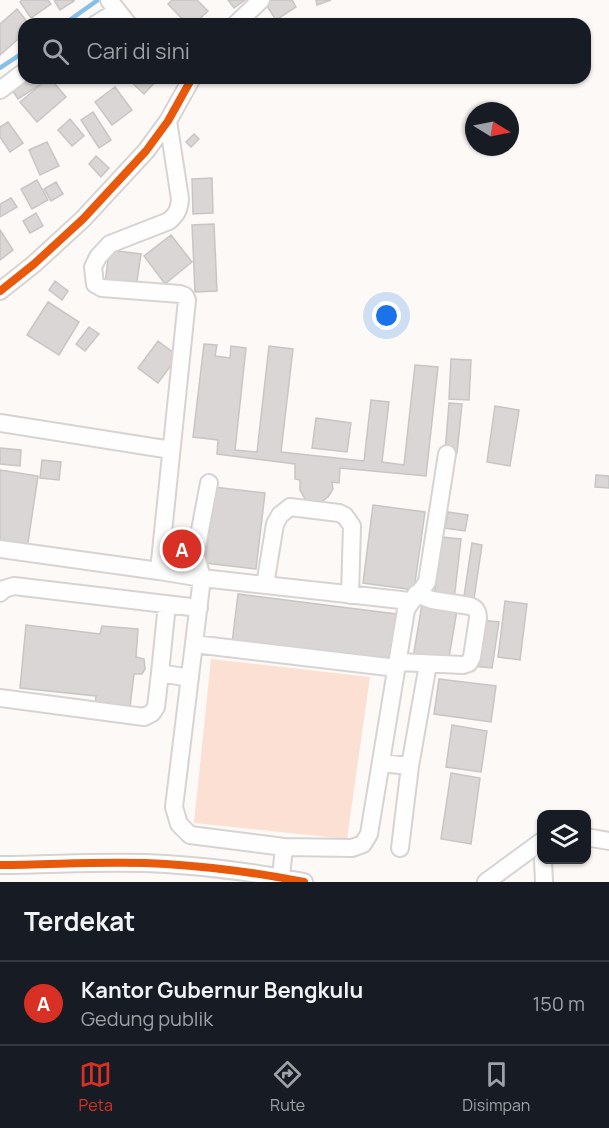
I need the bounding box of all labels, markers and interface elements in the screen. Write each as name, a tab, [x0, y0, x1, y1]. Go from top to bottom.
search box	[18, 18, 591, 84]
icon: search	[39, 35, 72, 68]
text: Cari di sini	[87, 36, 190, 66]
north arrow	[465, 102, 519, 156]
your location	[372, 301, 401, 330]
pin: A	[162, 526, 201, 572]
map controls	[537, 810, 591, 864]
button: layers	[537, 810, 591, 864]
text: Terdekat	[24, 903, 135, 939]
text: Kantor Gubernur Bengkulu	[81, 975, 363, 1005]
text: A	[37, 990, 50, 1017]
text: 150 m	[532, 990, 585, 1017]
text: Gedung publik	[81, 1005, 213, 1032]
tab: Peta	[79, 1058, 113, 1116]
tab: Rute	[270, 1058, 305, 1116]
tab: Disimpan	[462, 1058, 530, 1116]

